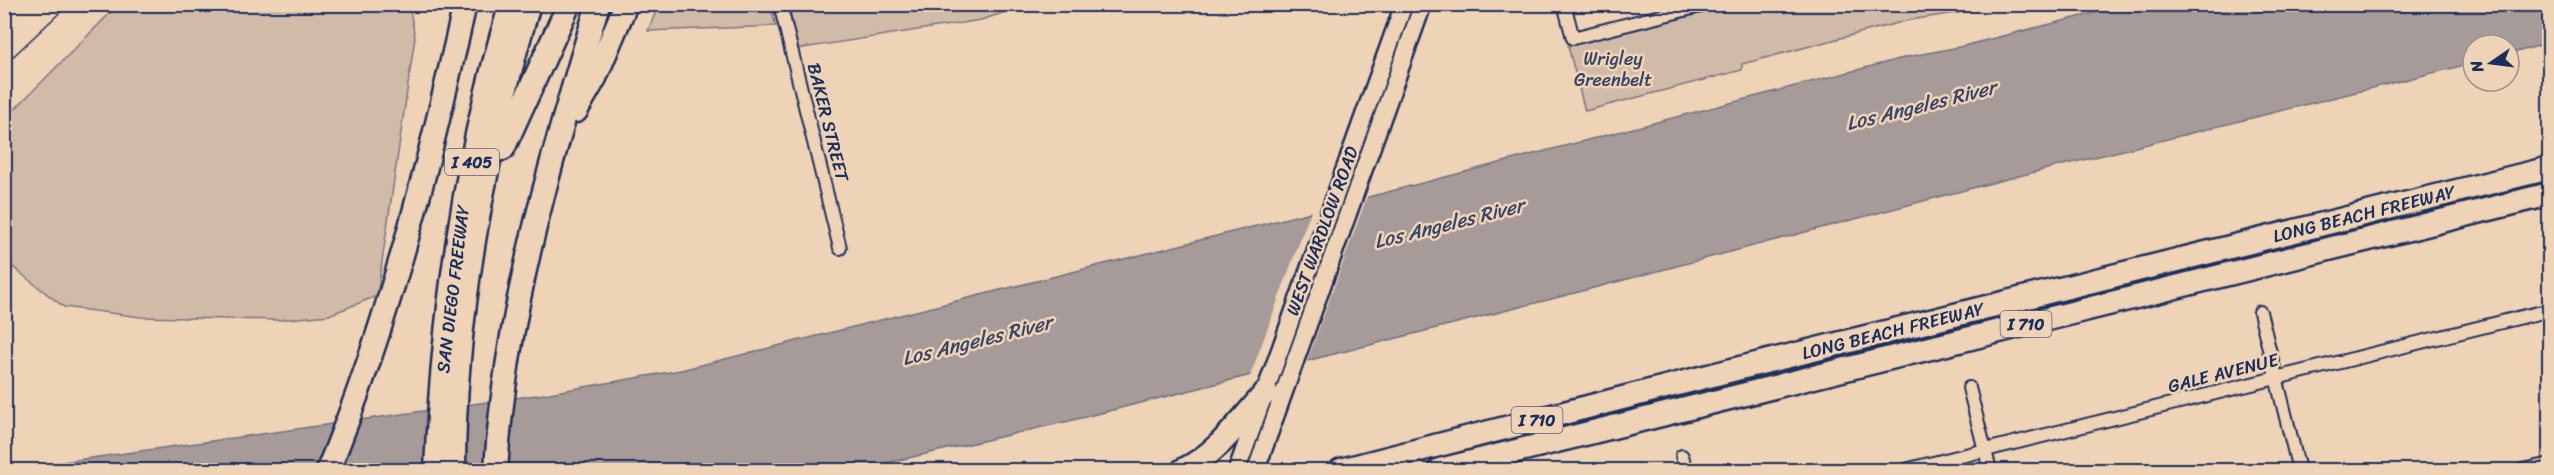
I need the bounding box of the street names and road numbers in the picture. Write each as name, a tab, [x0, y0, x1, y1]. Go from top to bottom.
street label: BAKER STREET	[798, 59, 858, 186]
street label: WEST WARDLOW ROAD	[1276, 142, 1368, 320]
road number: I 405	[445, 149, 499, 175]
street label: LONG BEACH FREEWAY	[2269, 176, 2460, 252]
street label: SAN DIEGO FREEWAY	[427, 202, 479, 375]
street label: LONG BEACH FREEWAY	[1798, 293, 1989, 369]
road number: I 710	[2000, 311, 2052, 337]
street label: GALE AVENUE	[2164, 344, 2282, 402]
road number: I 710	[1512, 407, 1562, 433]

